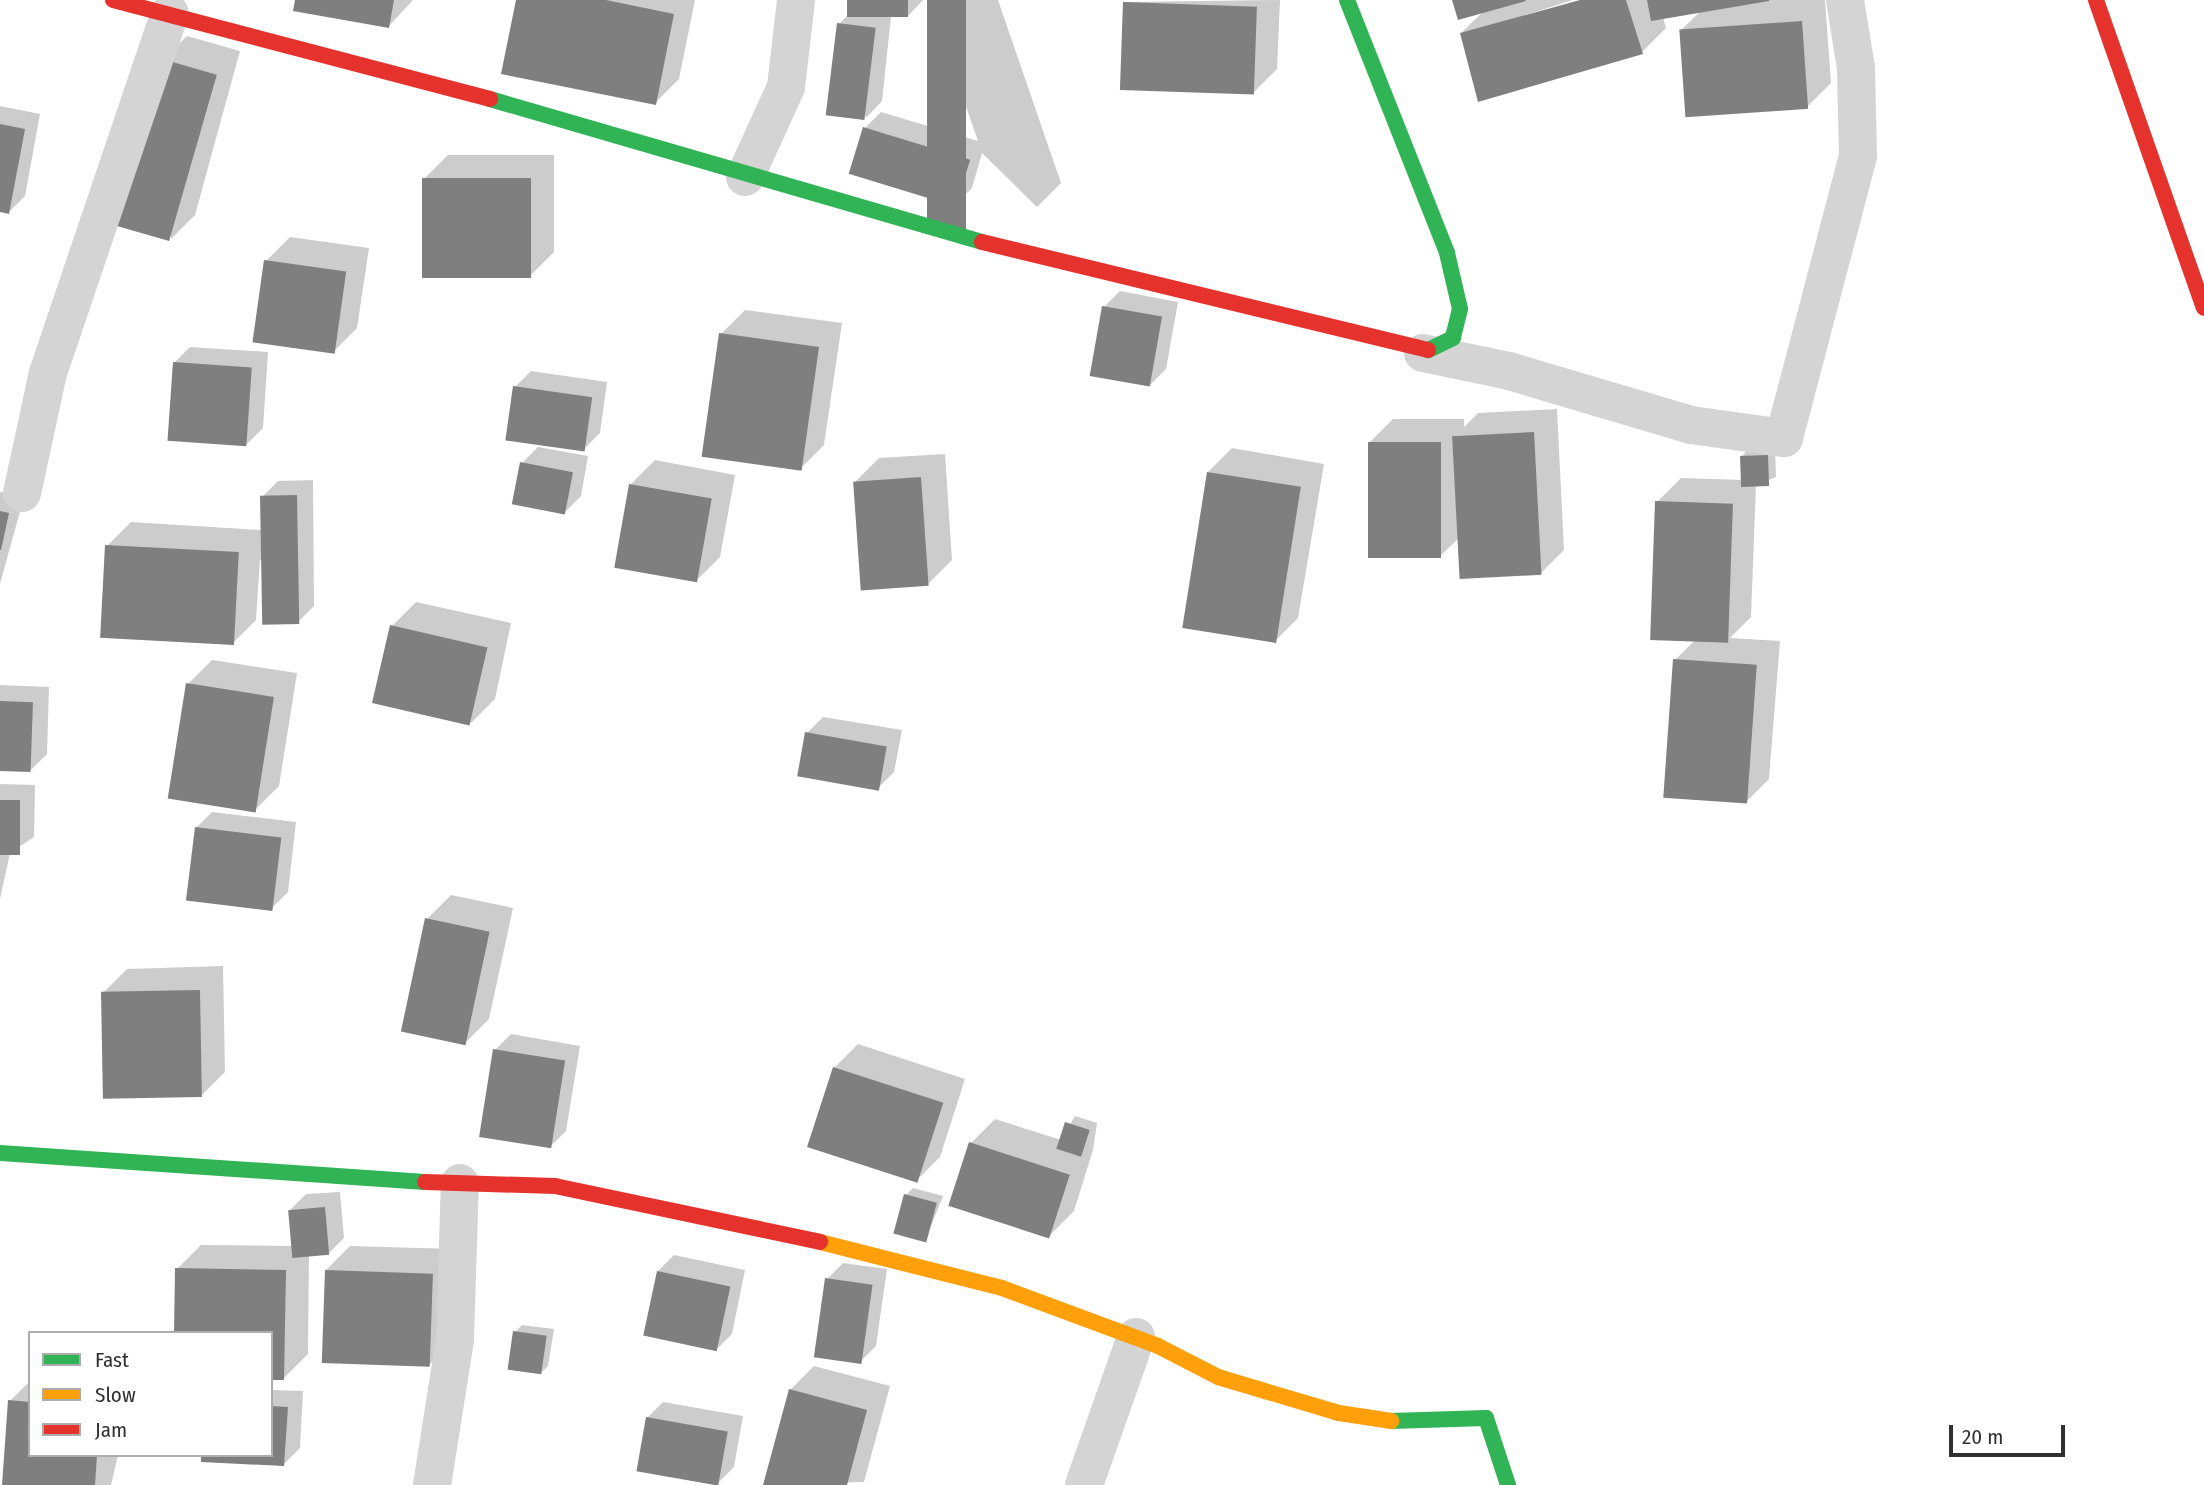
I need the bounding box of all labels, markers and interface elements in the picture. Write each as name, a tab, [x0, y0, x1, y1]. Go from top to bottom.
legend	[28, 1331, 273, 1457]
text: Fast	[95, 1347, 129, 1373]
text: Slow	[95, 1382, 136, 1408]
scale bar	[1952, 1412, 2068, 1456]
text: Jam	[95, 1417, 127, 1443]
text: 20 m	[1962, 1424, 2003, 1450]

